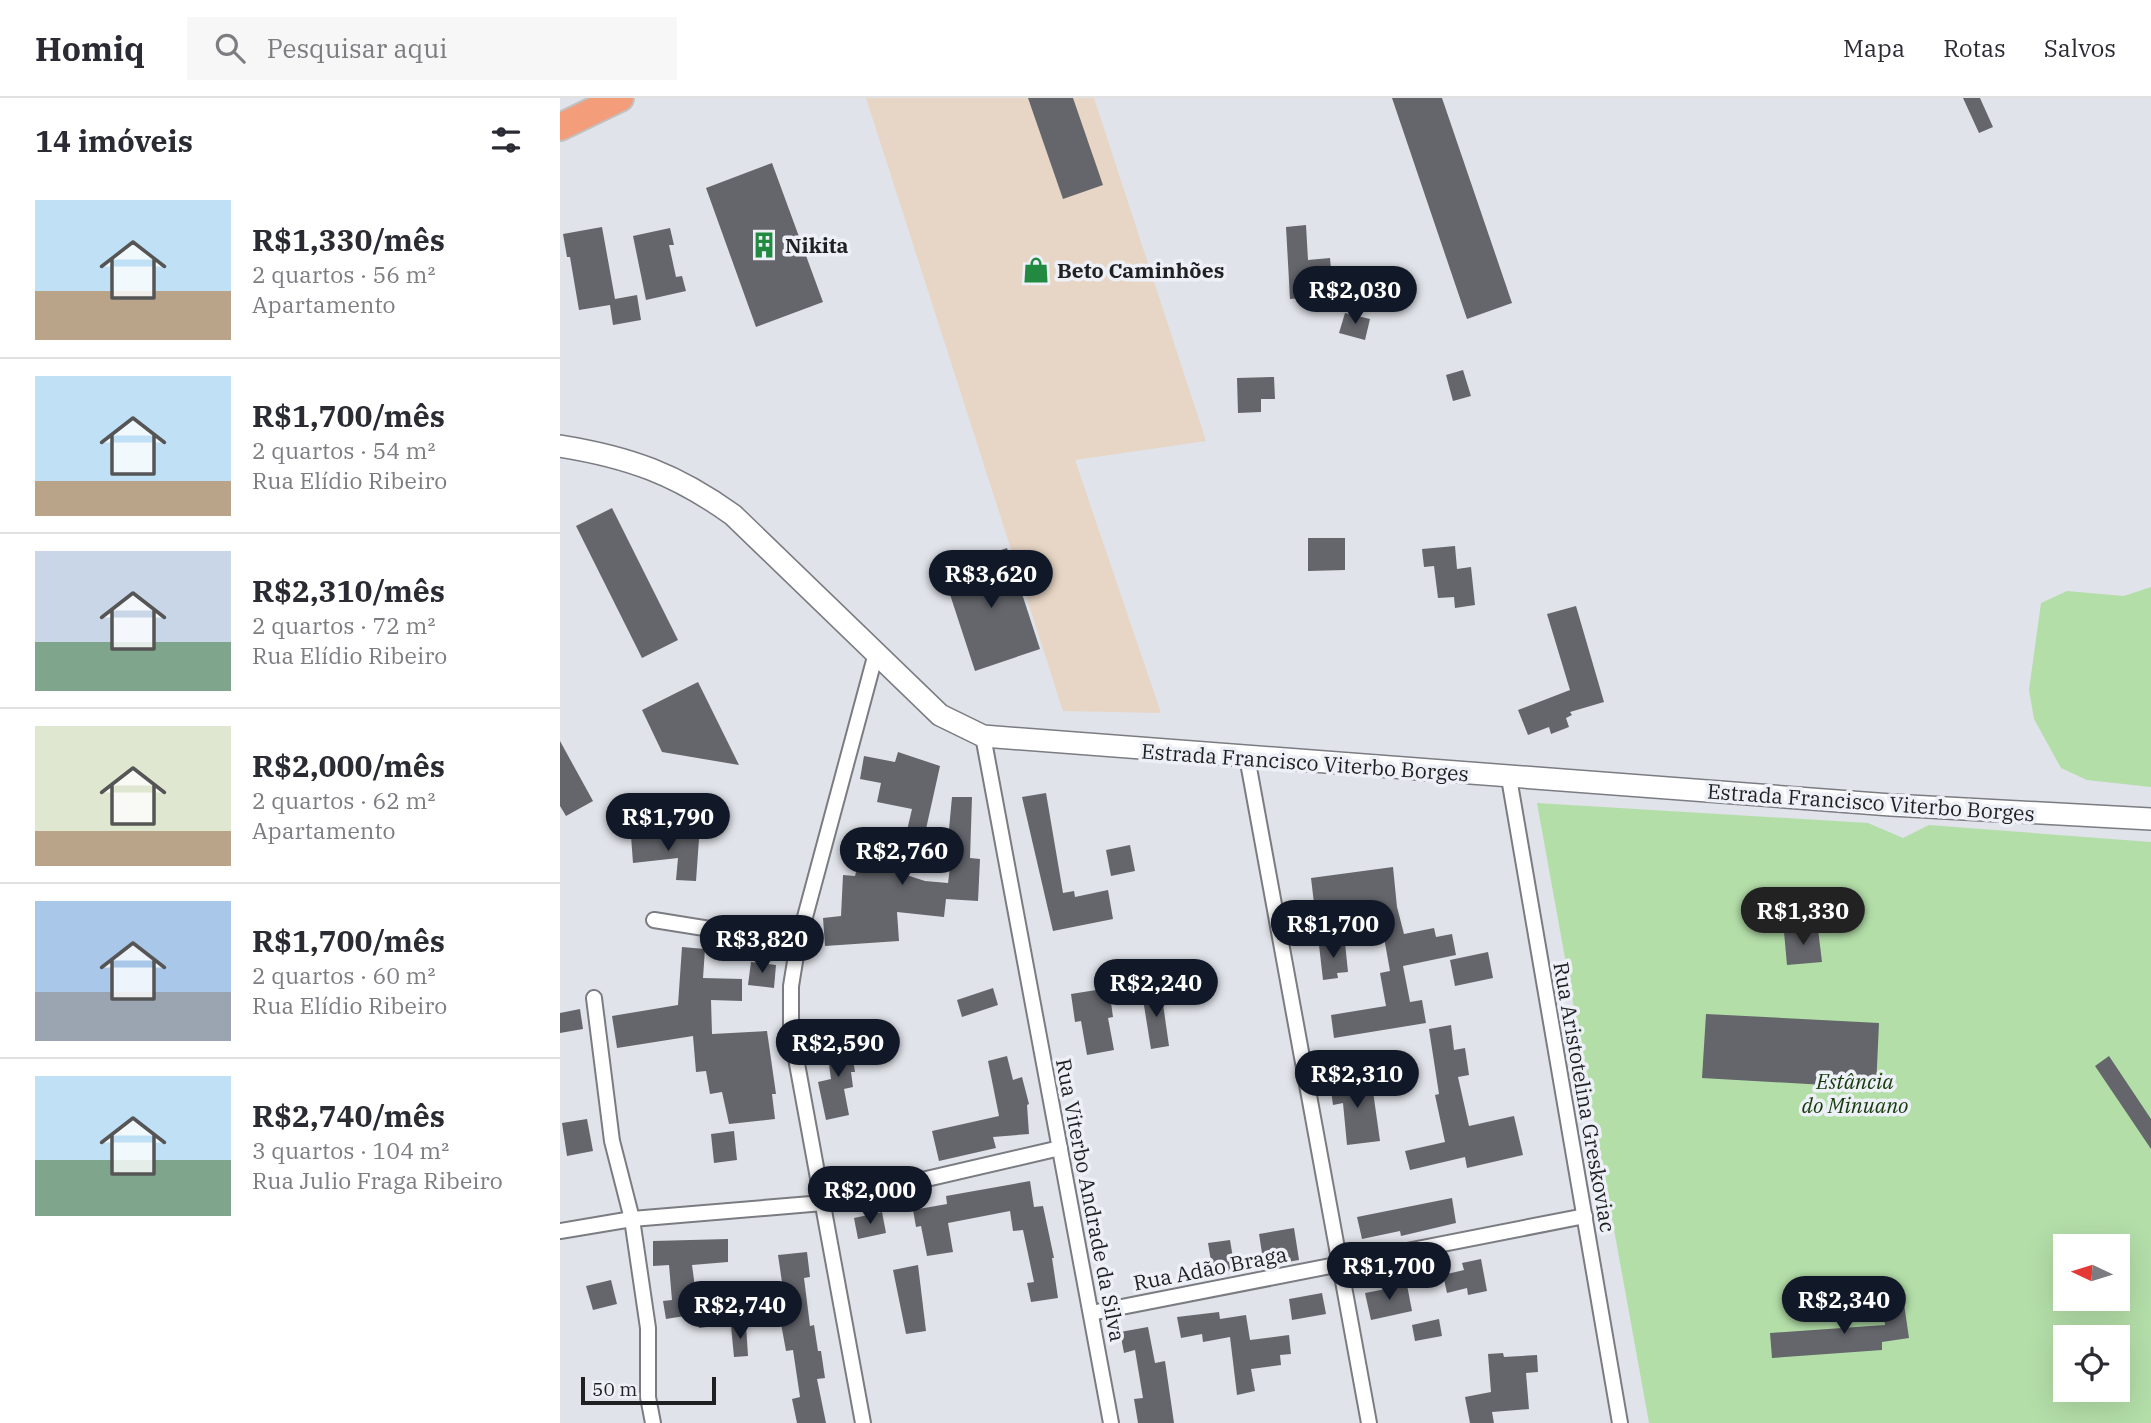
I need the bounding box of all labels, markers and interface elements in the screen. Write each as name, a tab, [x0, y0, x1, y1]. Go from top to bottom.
search box	[187, 17, 677, 80]
text: Homiq	[35, 27, 145, 70]
icon: search	[211, 29, 249, 67]
text: Pesquisar aqui	[267, 31, 447, 65]
text: Mapa	[1843, 32, 1905, 64]
text: Rotas	[1943, 32, 2006, 64]
text: Salvos	[2044, 32, 2116, 64]
text: 14 imóveis	[35, 121, 193, 160]
icon: filters	[487, 121, 525, 159]
text: R$1,330/mês	[252, 220, 445, 259]
icon: home	[91, 228, 175, 312]
building icon: Nikita	[749, 230, 779, 260]
place label: Nikita	[785, 231, 849, 259]
shop icon: Beto Caminhões	[1021, 255, 1051, 285]
place label: Beto Caminhões	[1057, 256, 1224, 284]
text: 2 quartos · 56 m²	[252, 259, 435, 289]
pin: R$2,030	[1290, 266, 1420, 326]
text: R$2,030	[1309, 274, 1401, 304]
text: Apartamento	[252, 289, 396, 319]
text: R$1,700/mês	[252, 396, 445, 435]
icon: home	[91, 404, 175, 488]
text: 2 quartos · 54 m²	[252, 435, 435, 465]
text: Rua Elídio Ribeiro	[252, 465, 447, 495]
pin: R$3,620	[926, 550, 1056, 610]
text: R$3,620	[945, 558, 1037, 588]
text: R$2,310/mês	[252, 571, 445, 610]
icon: home	[91, 579, 175, 663]
text: 2 quartos · 72 m²	[252, 610, 435, 640]
text: Rua Elídio Ribeiro	[252, 640, 447, 670]
street label: Estrada Francisco Viterbo Borges	[1140, 737, 1470, 787]
text: R$2,000/mês	[252, 746, 445, 785]
icon: home	[91, 754, 175, 838]
street label: Estrada Francisco Viterbo Borges	[1706, 777, 2036, 827]
text: 2 quartos · 62 m²	[252, 785, 435, 815]
pin: R$1,790	[603, 794, 733, 853]
text: R$1,790	[622, 801, 714, 831]
text: Apartamento	[252, 815, 396, 845]
pin: R$2,760	[837, 828, 967, 887]
text: R$2,760	[856, 835, 948, 865]
pin: R$1,330	[1738, 888, 1868, 947]
text: R$1,330	[1757, 895, 1849, 925]
pin: R$1,700	[1268, 900, 1398, 960]
text: R$1,700	[1287, 908, 1379, 938]
pin: R$3,820	[697, 916, 827, 975]
text: R$1,700/mês	[252, 921, 445, 960]
text: R$3,820	[716, 923, 808, 953]
icon: home	[91, 929, 175, 1013]
text: 2 quartos · 60 m²	[252, 960, 435, 990]
pin: R$2,240	[1091, 960, 1221, 1019]
street label: Rua Aristotelina Greskoviac	[1547, 960, 1623, 1234]
text: R$2,240	[1110, 967, 1202, 997]
text: Rua Elídio Ribeiro	[252, 990, 447, 1020]
pin: R$2,590	[773, 1020, 903, 1079]
text: R$2,590	[792, 1027, 884, 1057]
pin: R$2,310	[1292, 1051, 1422, 1110]
street label: Rua Viterbo Andrade da Silva	[1050, 1056, 1132, 1344]
text: R$2,310	[1311, 1058, 1403, 1088]
park label: Estância do Minuano	[1802, 1067, 1908, 1119]
text: R$2,740/mês	[252, 1096, 445, 1135]
icon: home	[91, 1104, 175, 1188]
text: 3 quartos · 104 m²	[252, 1135, 449, 1165]
text: Rua Julio Fraga Ribeiro	[252, 1165, 503, 1195]
pin: R$2,000	[805, 1166, 935, 1226]
text: R$2,000	[824, 1174, 916, 1204]
north arrow	[2053, 1234, 2130, 1311]
map controls	[2053, 1234, 2130, 1402]
street label: Rua Adão Braga	[1131, 1239, 1289, 1297]
pin: R$1,700	[1324, 1242, 1454, 1302]
text: R$1,700	[1343, 1250, 1435, 1280]
pin: R$2,340	[1779, 1276, 1909, 1336]
pin: R$2,740	[675, 1282, 805, 1341]
text: R$2,340	[1798, 1284, 1890, 1314]
text: R$2,740	[694, 1289, 786, 1319]
button: locate	[2053, 1325, 2130, 1402]
scale bar	[581, 1374, 716, 1406]
text: 50 m	[592, 1377, 637, 1401]

